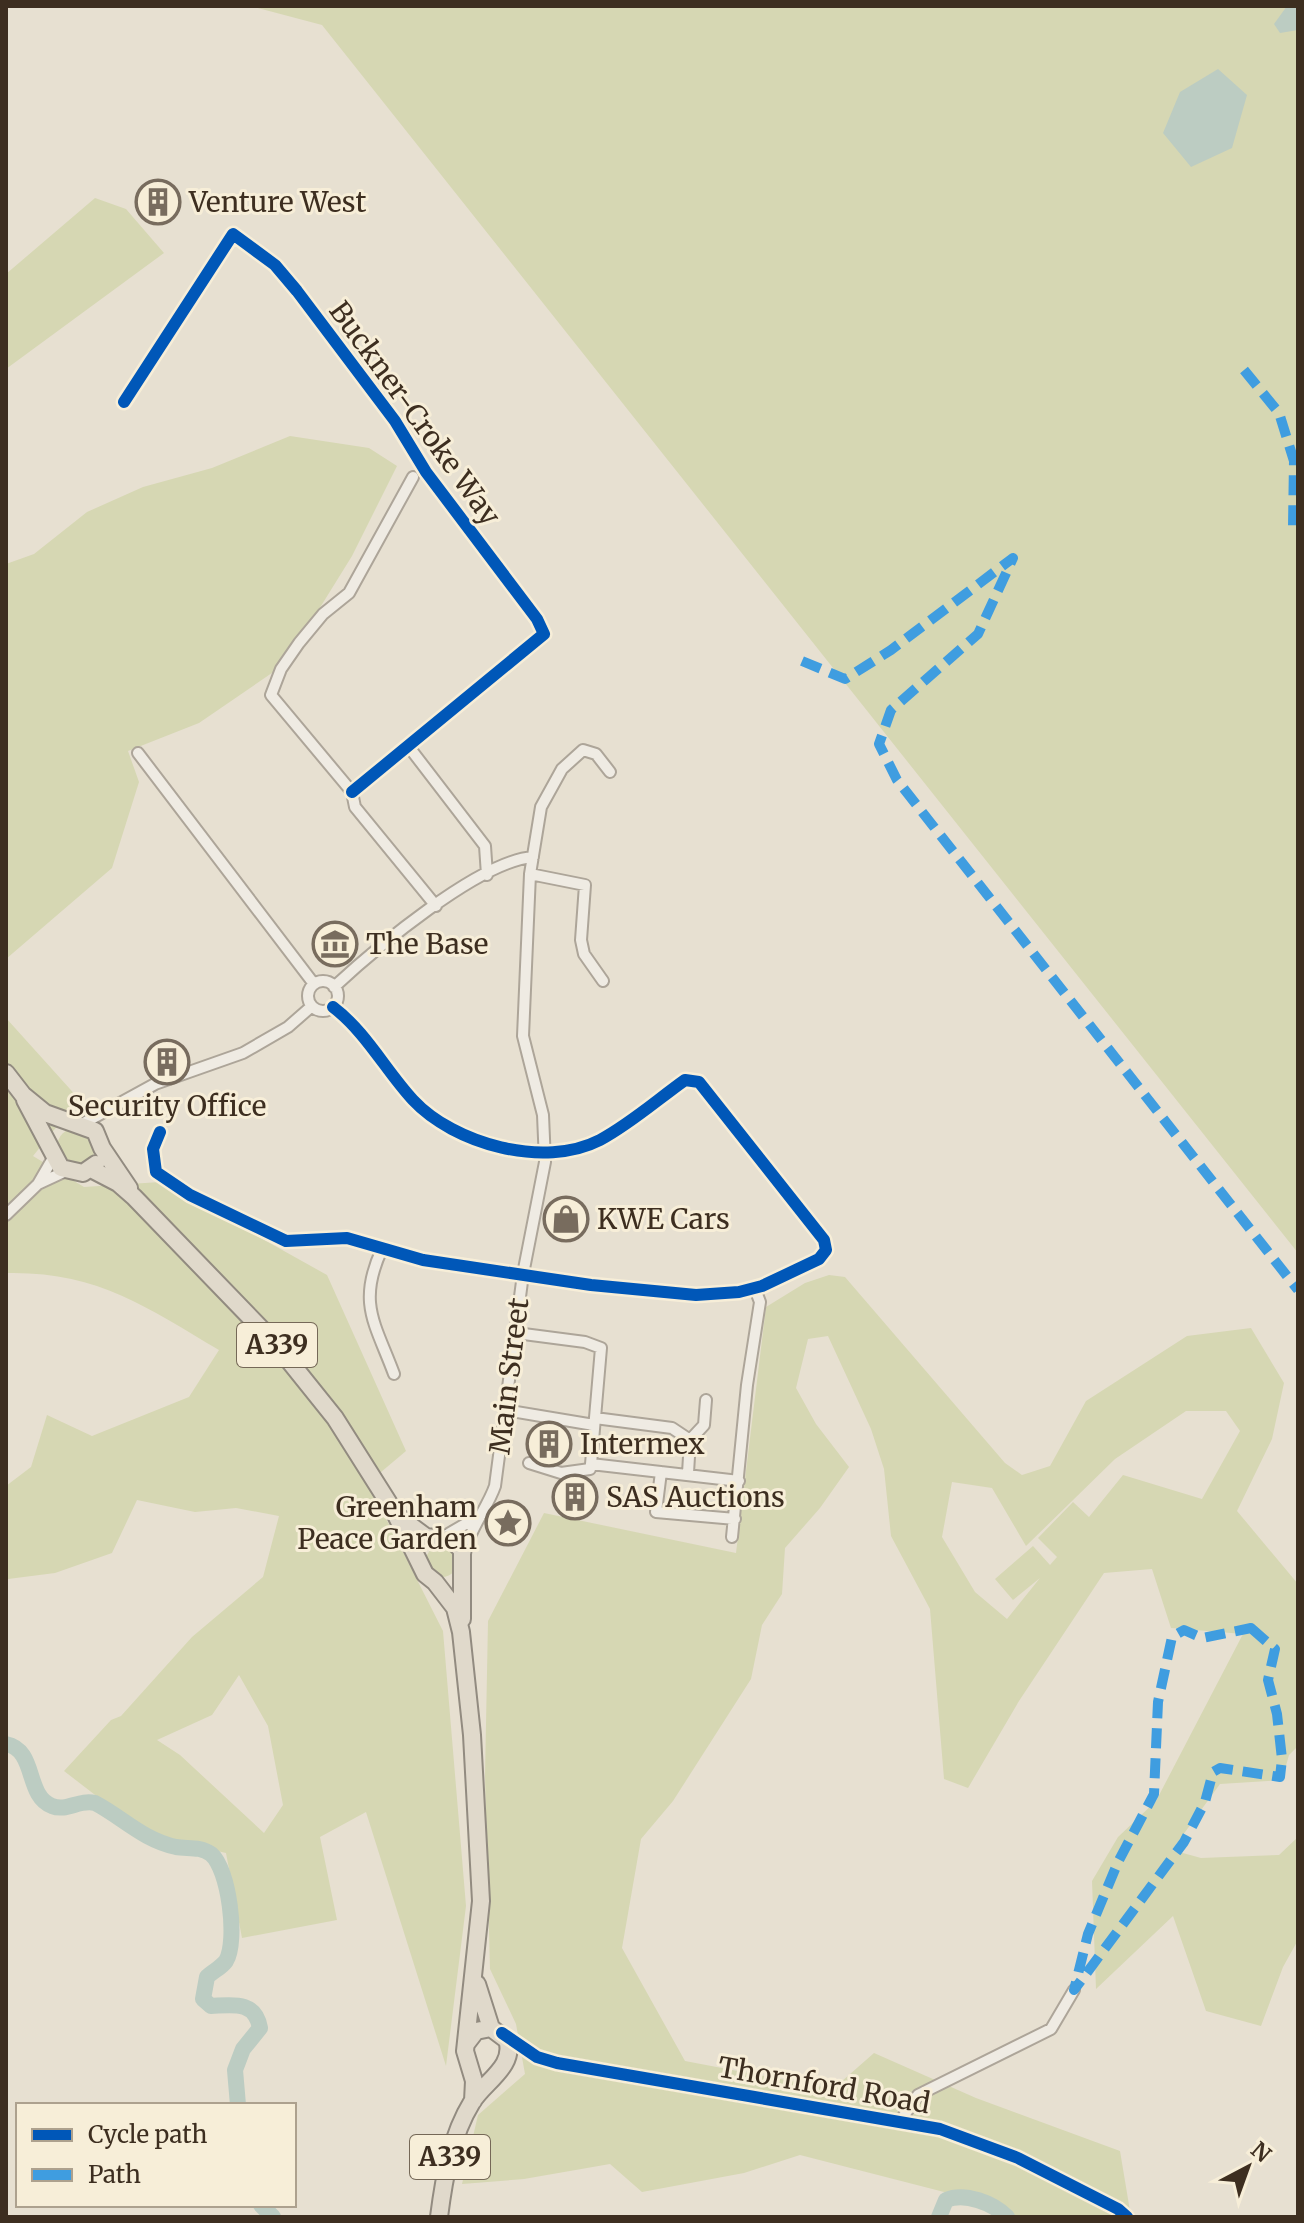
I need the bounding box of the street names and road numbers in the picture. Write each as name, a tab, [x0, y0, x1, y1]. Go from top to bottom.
street label: Buckner-Croke Way	[322, 294, 509, 533]
street label: Main Street	[482, 1296, 536, 1456]
road number: A339	[237, 1323, 317, 1367]
street label: Thornford Road	[715, 2049, 933, 2121]
road number: A339	[410, 2135, 490, 2179]

